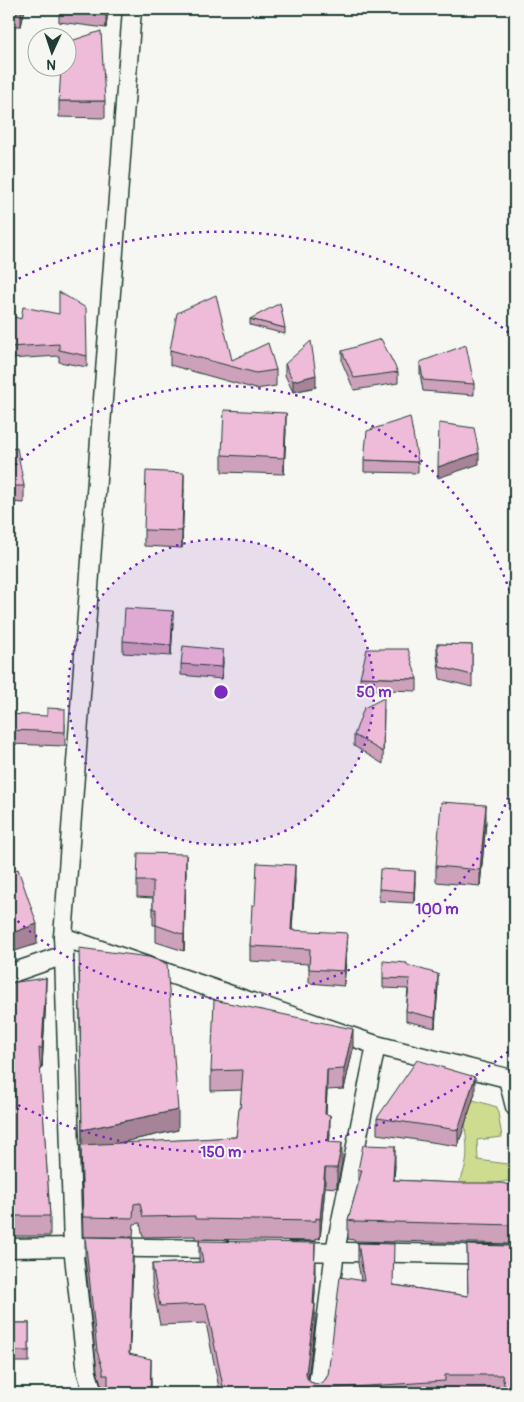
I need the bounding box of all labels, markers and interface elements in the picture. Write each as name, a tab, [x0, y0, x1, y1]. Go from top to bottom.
north arrow	[28, 28, 78, 78]
text: N	[46, 56, 57, 73]
centre of rings	[212, 683, 230, 701]
text: 50 m	[357, 683, 391, 702]
text: 100 m	[416, 900, 458, 919]
text: 150 m	[201, 1143, 241, 1162]

